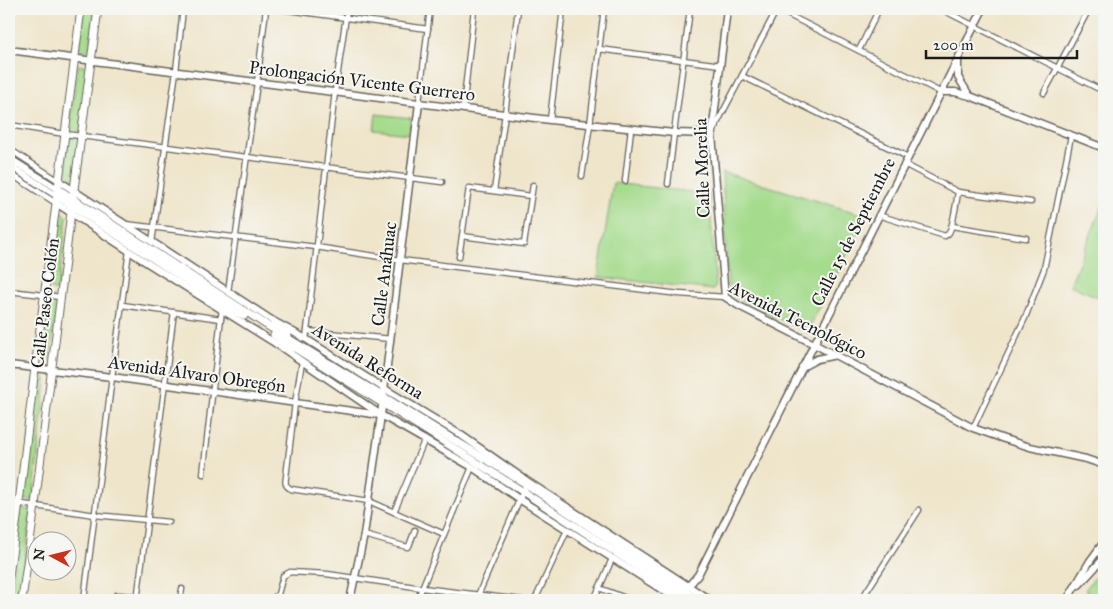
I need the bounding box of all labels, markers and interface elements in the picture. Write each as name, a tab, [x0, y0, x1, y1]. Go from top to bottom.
scale bar	[926, 28, 1077, 60]
text: 200 m	[933, 36, 974, 54]
street label: Prolongación Vicente Guerrero	[247, 56, 476, 107]
street label: Calle Morelia	[689, 117, 715, 218]
street label: Calle 15 de Septiembre	[806, 154, 900, 310]
street label: Calle Anáhuac	[367, 220, 401, 327]
street label: Calle Paseo Colón	[26, 236, 64, 369]
street label: Avenida Tecnológico	[724, 275, 870, 365]
street label: Avenida Reforma	[307, 317, 428, 404]
street label: Avenida Álvaro Obregón	[106, 349, 288, 398]
north arrow	[28, 532, 78, 582]
text: N	[30, 547, 49, 561]

